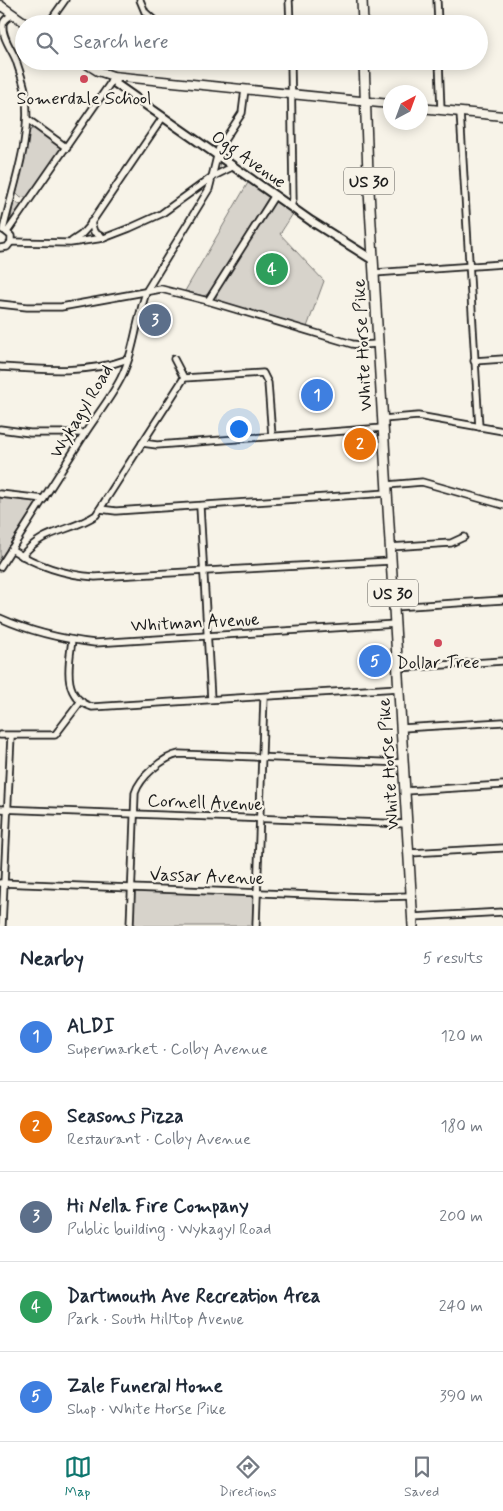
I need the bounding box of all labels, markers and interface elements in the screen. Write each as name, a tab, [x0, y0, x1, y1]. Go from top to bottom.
search box	[15, 15, 488, 70]
icon: search	[33, 29, 61, 57]
text: Search here	[73, 30, 169, 55]
marker: Somerdale School	[78, 73, 90, 85]
north arrow	[383, 85, 428, 130]
place label: Somerdale School	[17, 87, 151, 111]
street label: Ogg Avenue	[205, 125, 291, 196]
road number: US 30	[344, 168, 394, 195]
pin: 4	[256, 250, 288, 288]
street label: White Horse Pike	[348, 278, 378, 412]
pin: 3	[139, 301, 171, 339]
street label: Wykagyl Road	[44, 360, 119, 463]
pin: 1	[301, 376, 333, 414]
your location	[226, 416, 252, 442]
pin: 2	[344, 425, 376, 463]
road number: US 30	[368, 580, 418, 606]
street label: Whitman Avenue	[130, 608, 260, 638]
marker: Dollar Tree	[432, 637, 444, 649]
pin: 5	[359, 642, 391, 680]
place label: Dollar Tree	[396, 651, 480, 675]
street label: White Horse Pike	[372, 697, 406, 831]
street label: Cornell Avenue	[147, 789, 263, 817]
street label: Vassar Avenue	[149, 863, 265, 891]
text: Nearby	[20, 945, 84, 973]
text: 5 results	[423, 948, 483, 969]
text: ALDI	[67, 1014, 114, 1039]
text: 1	[32, 1026, 40, 1047]
text: 120 m	[441, 1026, 483, 1047]
text: Supermarket · Colby Avenue	[67, 1039, 268, 1060]
text: Seasons Pizza	[67, 1104, 184, 1129]
text: 2	[32, 1116, 40, 1137]
text: 180 m	[440, 1116, 483, 1137]
text: Restaurant · Colby Avenue	[67, 1129, 251, 1150]
text: Hi Nella Fire Company	[67, 1194, 249, 1219]
text: 3	[32, 1206, 40, 1227]
text: 200 m	[439, 1206, 483, 1227]
text: Public building · Wykagyl Road	[67, 1219, 271, 1240]
text: Dartmouth Ave Recreation Area	[67, 1284, 321, 1309]
text: 4	[31, 1296, 41, 1317]
text: 240 m	[439, 1296, 483, 1317]
text: Park · South Hilltop Avenue	[67, 1309, 244, 1330]
text: Zale Funeral Home	[67, 1374, 223, 1399]
text: 5	[31, 1386, 41, 1407]
text: 390 m	[440, 1386, 483, 1407]
text: Shop · White Horse Pike	[67, 1399, 226, 1420]
tab: Map	[64, 1453, 92, 1501]
tab: Directions	[219, 1453, 277, 1501]
tab: Saved	[404, 1453, 439, 1501]

